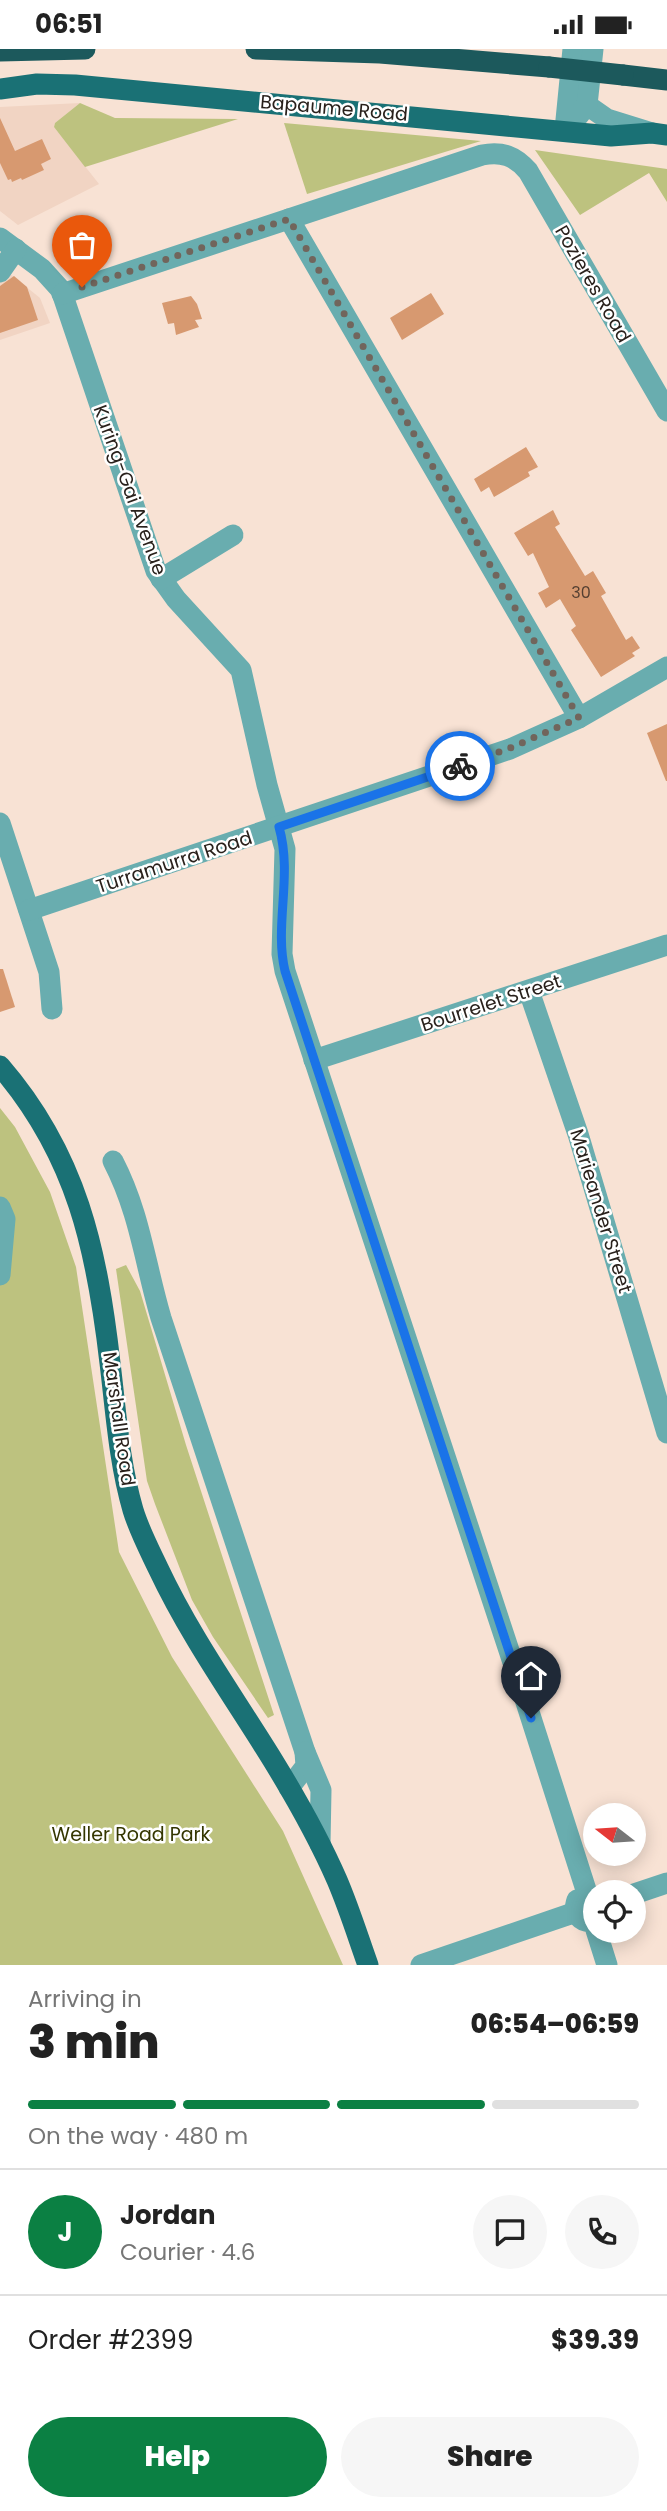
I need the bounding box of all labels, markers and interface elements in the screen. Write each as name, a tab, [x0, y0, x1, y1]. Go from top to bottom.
text: 06:51	[35, 6, 103, 42]
street label: Bapaume Road	[259, 88, 409, 128]
pin	[52, 215, 112, 287]
street label: Pozieres Road	[548, 220, 638, 348]
icon: bag	[63, 226, 101, 264]
street label: Kuring-Gai Avenue	[87, 401, 173, 579]
house number: 30	[571, 581, 591, 604]
courier	[425, 731, 495, 801]
icon: bike	[441, 747, 479, 785]
street label: Turramurra Road	[92, 824, 256, 900]
street label: Bourrelet Street	[417, 968, 565, 1038]
street label: Marieander Street	[563, 1126, 639, 1296]
street label: Marshall Road	[96, 1350, 142, 1488]
pin	[501, 1646, 561, 1718]
icon: home	[512, 1657, 550, 1695]
north arrow	[583, 1803, 646, 1865]
map controls	[583, 1803, 646, 1943]
park label: Weller Road Park	[52, 1821, 211, 1848]
button: locate	[583, 1880, 646, 1943]
text: Arriving in	[28, 1983, 142, 2015]
text: 06:54–06:59	[470, 2006, 639, 2042]
text: 3 min	[28, 2010, 160, 2074]
text: On the way · 480 m	[28, 2120, 248, 2152]
button: chat	[473, 2195, 547, 2269]
button: phone	[565, 2195, 639, 2269]
text: Jordan	[120, 2197, 216, 2233]
text: J	[57, 2214, 73, 2250]
text: Courier · 4.6	[120, 2236, 255, 2268]
text: Order #2399	[28, 2322, 193, 2358]
text: $39.39	[551, 2322, 639, 2358]
button: Help	[28, 2417, 327, 2497]
button: Share	[341, 2417, 639, 2497]

